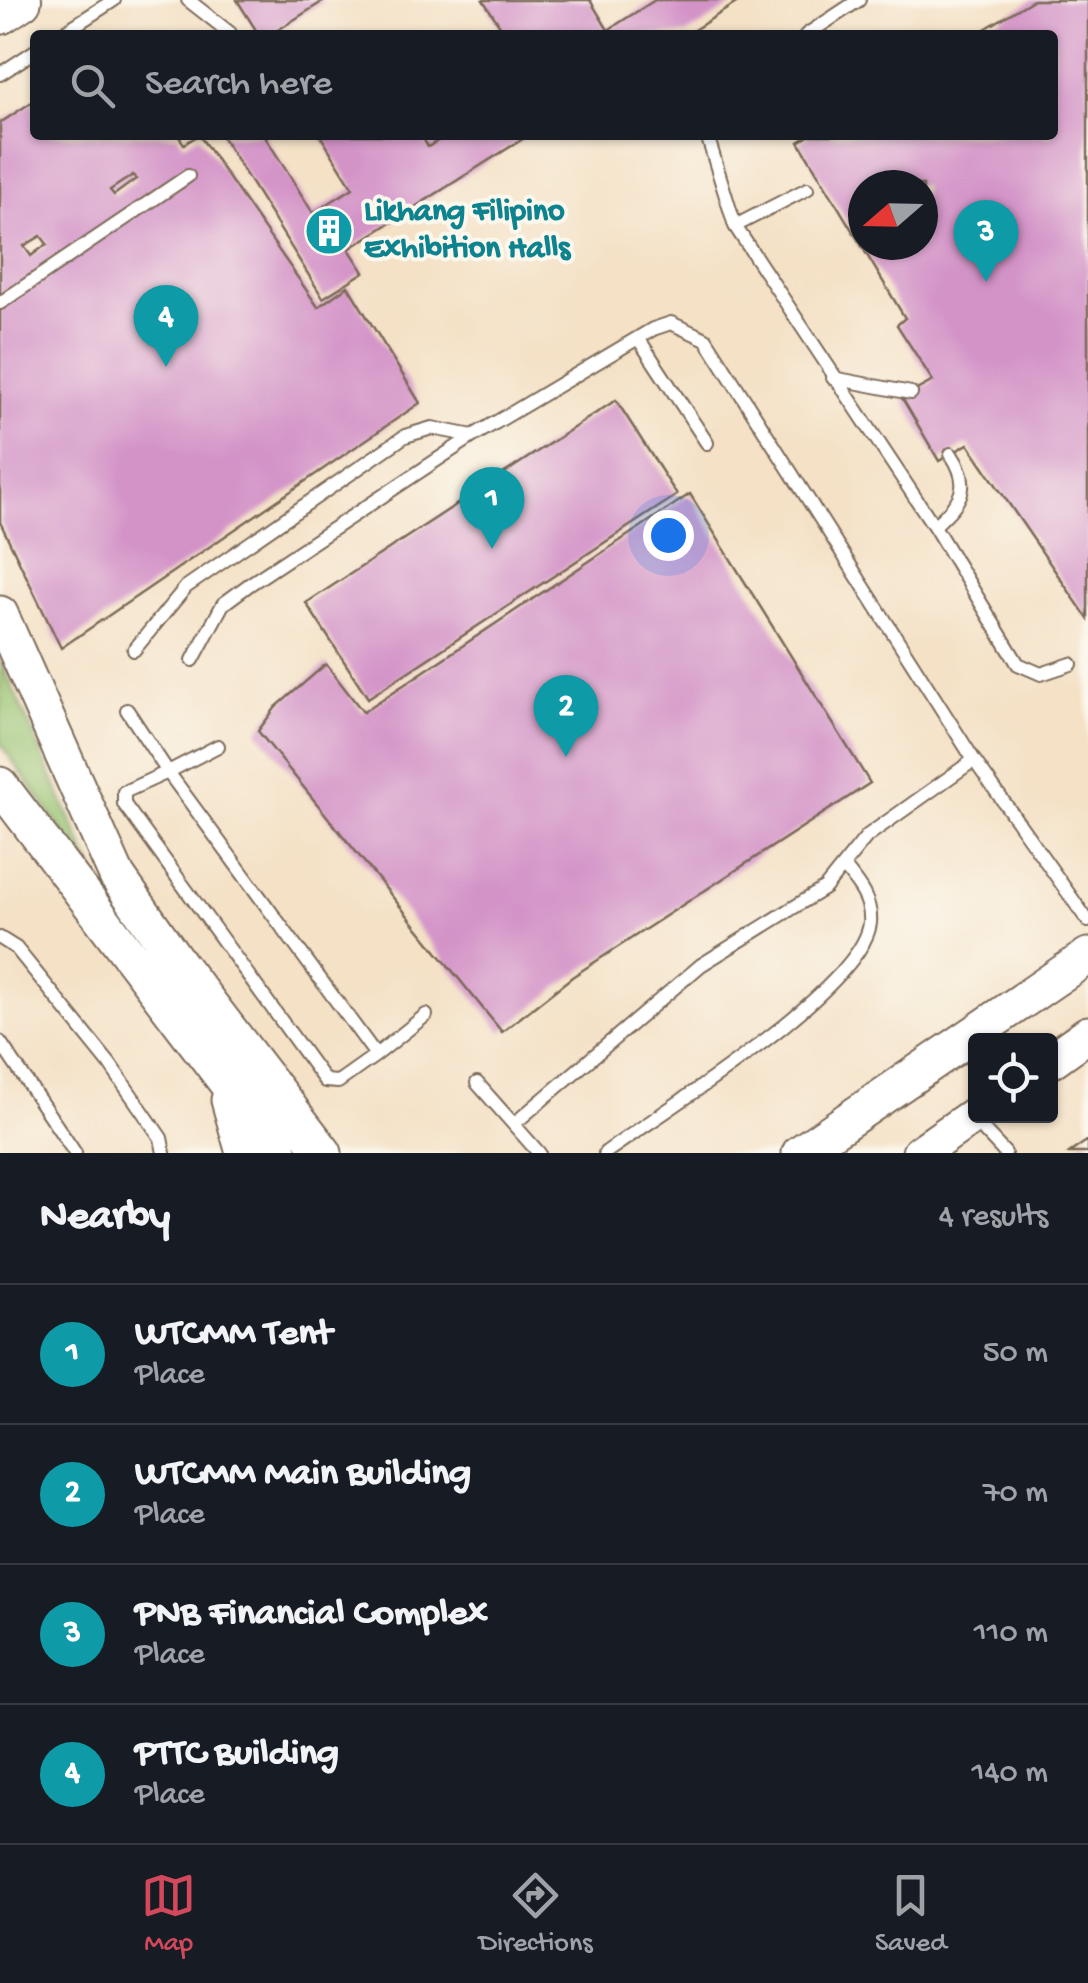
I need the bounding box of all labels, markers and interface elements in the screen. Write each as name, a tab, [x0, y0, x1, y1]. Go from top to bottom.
search box	[30, 30, 1058, 140]
icon: search	[65, 58, 120, 113]
text: Search here	[145, 63, 332, 107]
north arrow	[848, 170, 938, 260]
place label: Likhang Filipino Exhibition Halls	[364, 194, 572, 269]
pin: 3	[954, 200, 1018, 282]
building icon: Likhang Filipino Exhibition Halls	[303, 205, 355, 257]
pin: 4	[134, 284, 198, 367]
pin: 1	[460, 466, 524, 549]
your location	[643, 510, 694, 561]
pin: 2	[534, 674, 598, 757]
map controls	[968, 1033, 1058, 1123]
button: locate	[968, 1033, 1058, 1123]
text: Nearby	[40, 1194, 170, 1243]
text: 4 results	[939, 1199, 1048, 1237]
text: WTCMM Tent	[135, 1313, 332, 1357]
text: 1	[66, 1335, 79, 1373]
text: 50 m	[983, 1335, 1048, 1373]
text: Place	[135, 1357, 205, 1395]
text: WTCMM Main Building	[135, 1453, 471, 1497]
text: 2	[65, 1475, 80, 1513]
text: 70 m	[983, 1475, 1048, 1513]
text: Place	[135, 1497, 205, 1535]
text: PNB Financial Complex	[135, 1593, 488, 1637]
text: 3	[64, 1615, 81, 1653]
text: 110 m	[974, 1615, 1048, 1653]
text: Place	[135, 1637, 205, 1675]
text: PTTC Building	[135, 1733, 339, 1777]
text: 4	[65, 1755, 80, 1793]
text: 140 m	[971, 1755, 1048, 1793]
text: Place	[135, 1777, 205, 1815]
tab: Map	[141, 1868, 196, 1961]
tab: Directions	[479, 1868, 593, 1961]
tab: Saved	[875, 1868, 947, 1961]

